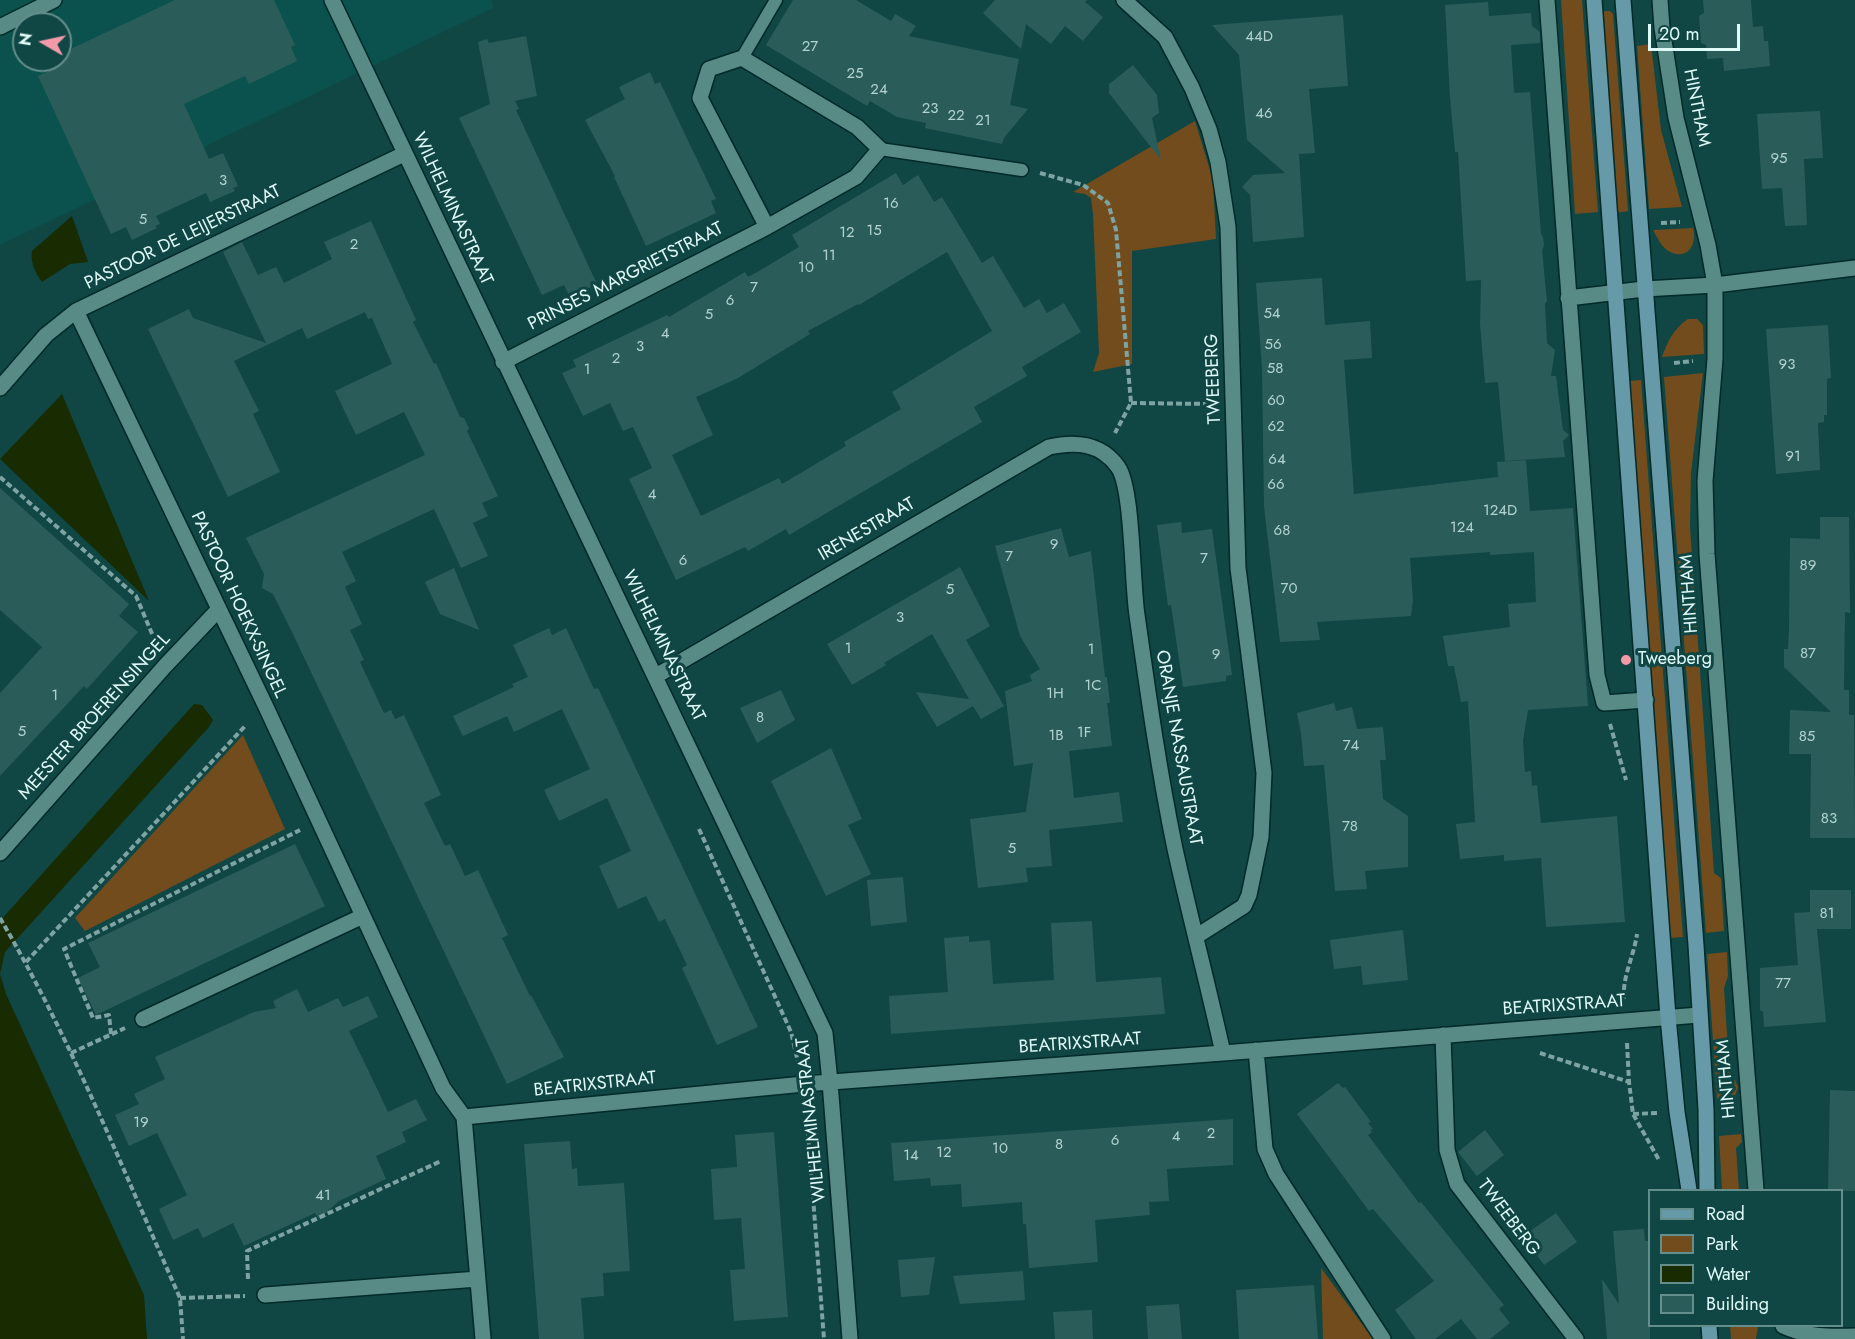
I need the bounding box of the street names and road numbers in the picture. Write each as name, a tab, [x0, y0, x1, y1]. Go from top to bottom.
street label: HINTHAM	[1678, 67, 1714, 149]
street label: WILHELMINASTRAAT	[407, 129, 497, 289]
street label: PASTOOR DE LEIJERSTRAAT	[81, 181, 285, 295]
street label: PRINSES MARGRIETSTRAAT	[525, 218, 727, 336]
street label: TWEEBERG	[1202, 333, 1226, 425]
street label: IRENESTRAAT	[815, 494, 919, 566]
street label: PASTOOR HOEKX-SINGEL	[185, 509, 291, 701]
street label: HINTHAM	[1676, 554, 1704, 634]
street label: WILHELMINASTRAAT	[617, 567, 709, 725]
street label: MEESTER BROERENSINGEL	[15, 629, 175, 805]
street label: ORANJE NASSAUSTRAAT	[1150, 649, 1206, 847]
street label: BEATRIXSTRAAT	[1502, 991, 1626, 1021]
street label: BEATRIXSTRAAT	[1018, 1029, 1142, 1059]
street label: WILHELMINASTRAAT	[793, 1036, 831, 1204]
street label: HINTHAM	[1713, 1039, 1741, 1119]
street label: BEATRIXSTRAAT	[533, 1068, 657, 1102]
street label: TWEEBERG	[1472, 1175, 1544, 1261]

